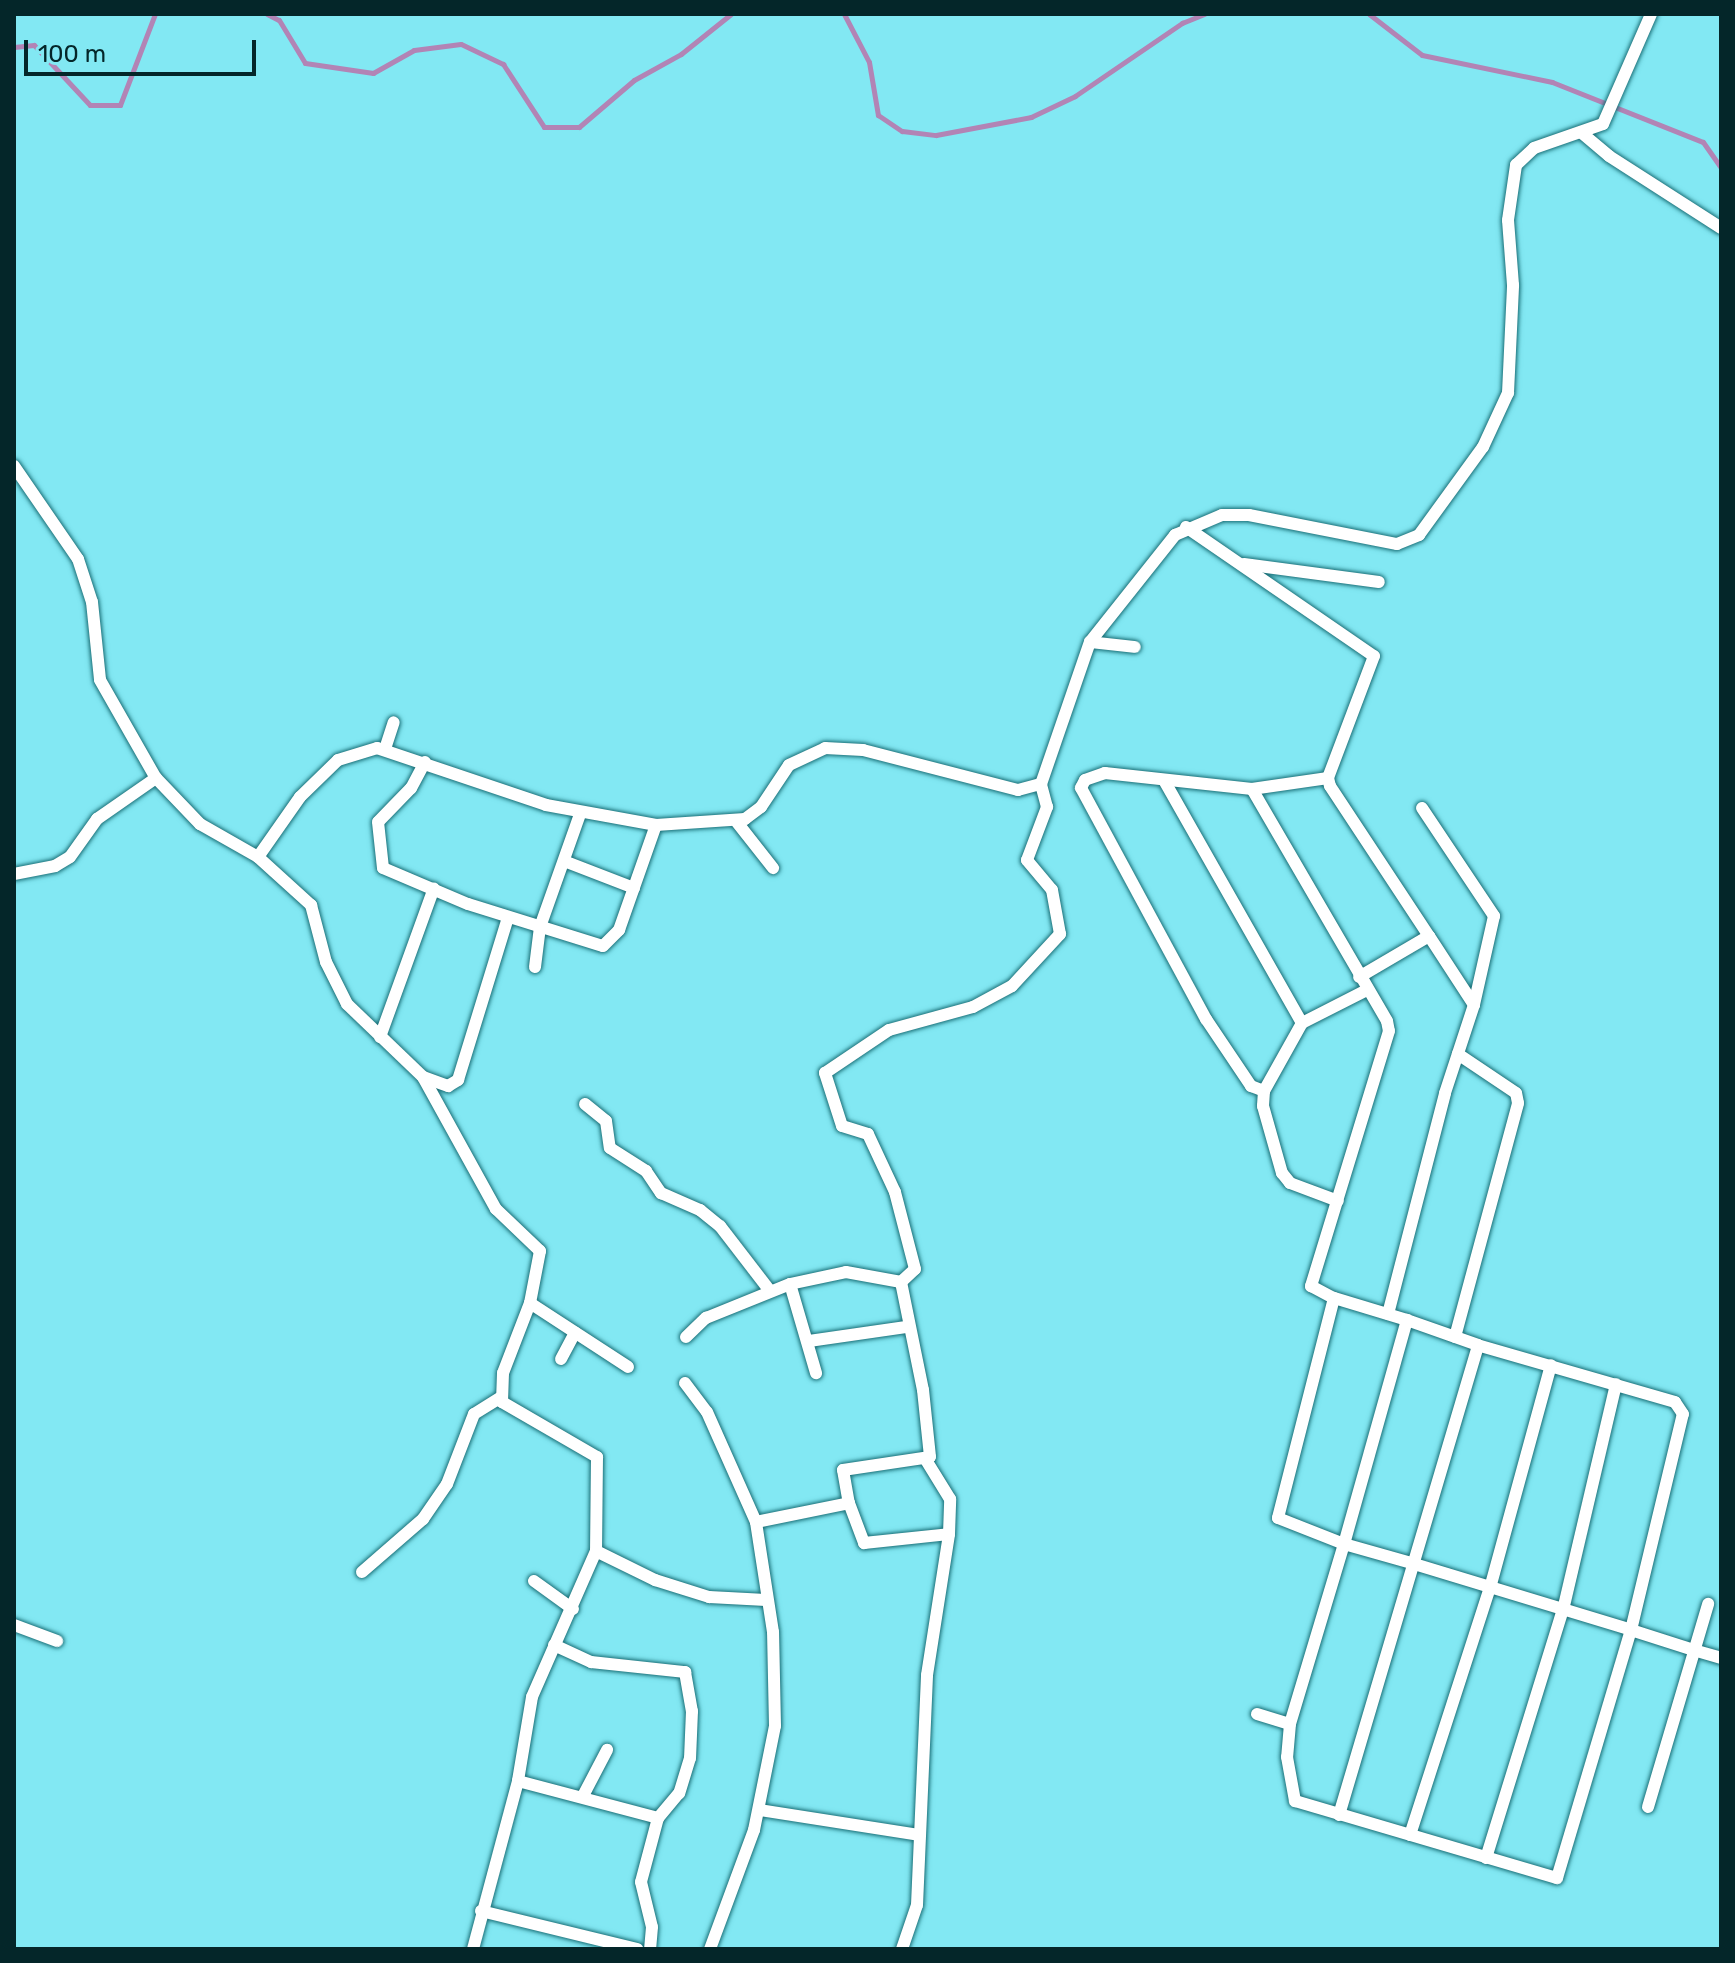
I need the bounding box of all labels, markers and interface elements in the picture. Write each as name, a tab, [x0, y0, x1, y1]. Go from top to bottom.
scale bar	[28, 24, 260, 74]
text: 100 m	[38, 40, 106, 68]

